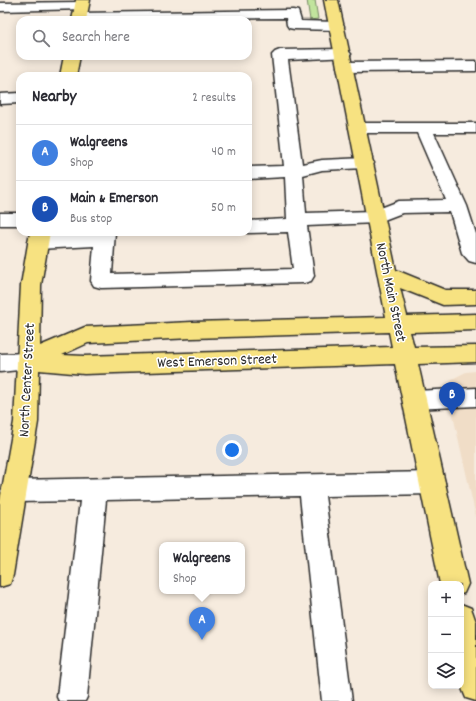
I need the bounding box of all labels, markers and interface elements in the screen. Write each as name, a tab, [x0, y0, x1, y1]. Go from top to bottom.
search box	[16, 16, 252, 60]
icon: search	[30, 27, 52, 49]
text: Search here	[62, 27, 130, 49]
text: Nearby	[32, 86, 76, 110]
text: 2 results	[192, 89, 236, 108]
text: Walgreens	[70, 132, 128, 154]
text: A	[41, 143, 49, 162]
text: 40 m	[212, 143, 236, 162]
text: Shop	[70, 154, 93, 173]
text: Main & Emerson	[70, 188, 158, 210]
text: B	[42, 199, 48, 218]
text: 50 m	[211, 199, 236, 218]
text: Bus stop	[70, 210, 112, 229]
street label: North Main Street	[369, 241, 411, 344]
street label: North Center Street	[14, 322, 42, 438]
street label: West Emerson Street	[157, 349, 278, 375]
pin: B	[439, 382, 465, 415]
your location	[222, 440, 242, 460]
popup	[159, 542, 245, 594]
text: Walgreens	[173, 548, 231, 570]
text: Shop	[173, 570, 197, 589]
map controls	[428, 581, 464, 689]
button: +	[428, 581, 464, 617]
pin: A	[189, 607, 215, 640]
button: −	[428, 617, 464, 653]
button: layers	[428, 653, 464, 689]

